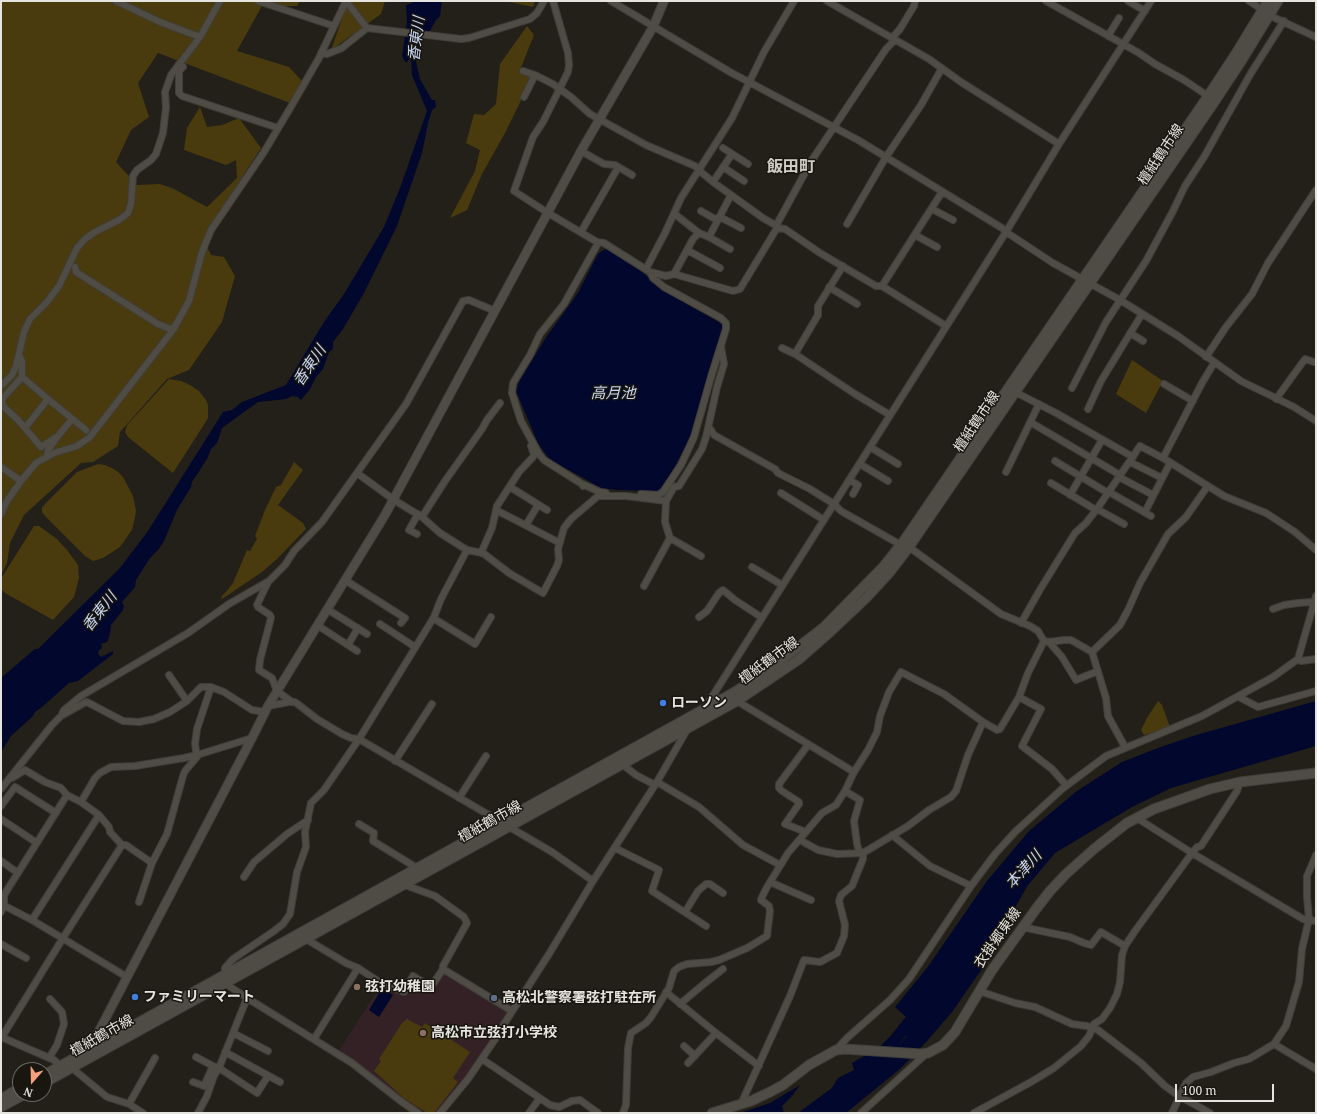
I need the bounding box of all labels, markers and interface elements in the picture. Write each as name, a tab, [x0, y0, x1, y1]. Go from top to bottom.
water label: 香東川	[405, 16, 429, 62]
street label: 檀紙鶴市線	[1134, 121, 1188, 189]
district label: 飯田町	[767, 157, 815, 177]
water label: 香東川	[290, 342, 330, 390]
water label: 高月池	[591, 385, 635, 403]
street label: 檀紙鶴市線	[950, 388, 1004, 456]
water label: 香東川	[79, 589, 121, 635]
street label: 檀紙鶴市線	[736, 634, 802, 688]
place label: ローソン	[671, 695, 727, 711]
marker: ローソン	[658, 698, 668, 708]
street label: 檀紙鶴市線	[455, 798, 525, 846]
water label: 本津川	[1002, 847, 1046, 893]
street label: 衣掛郷東線	[971, 905, 1025, 971]
place label: 弦打幼稚園	[365, 979, 435, 995]
marker: 弦打幼稚園	[352, 982, 362, 992]
place label: ファミリーマート	[143, 989, 255, 1005]
place label: 高松北警察署弦打駐在所	[502, 990, 656, 1006]
marker: ファミリーマート	[130, 992, 140, 1002]
marker: 高松北警察署弦打駐在所	[489, 993, 499, 1003]
street label: 檀紙鶴市線	[67, 1012, 137, 1060]
place label: 高松市立弦打小学校	[431, 1025, 557, 1041]
marker: 高松市立弦打小学校	[418, 1028, 428, 1038]
north arrow	[12, 1062, 52, 1102]
scale bar	[1177, 1076, 1276, 1102]
text: 100 m	[1182, 1082, 1217, 1099]
text: N	[21, 1084, 35, 1101]

